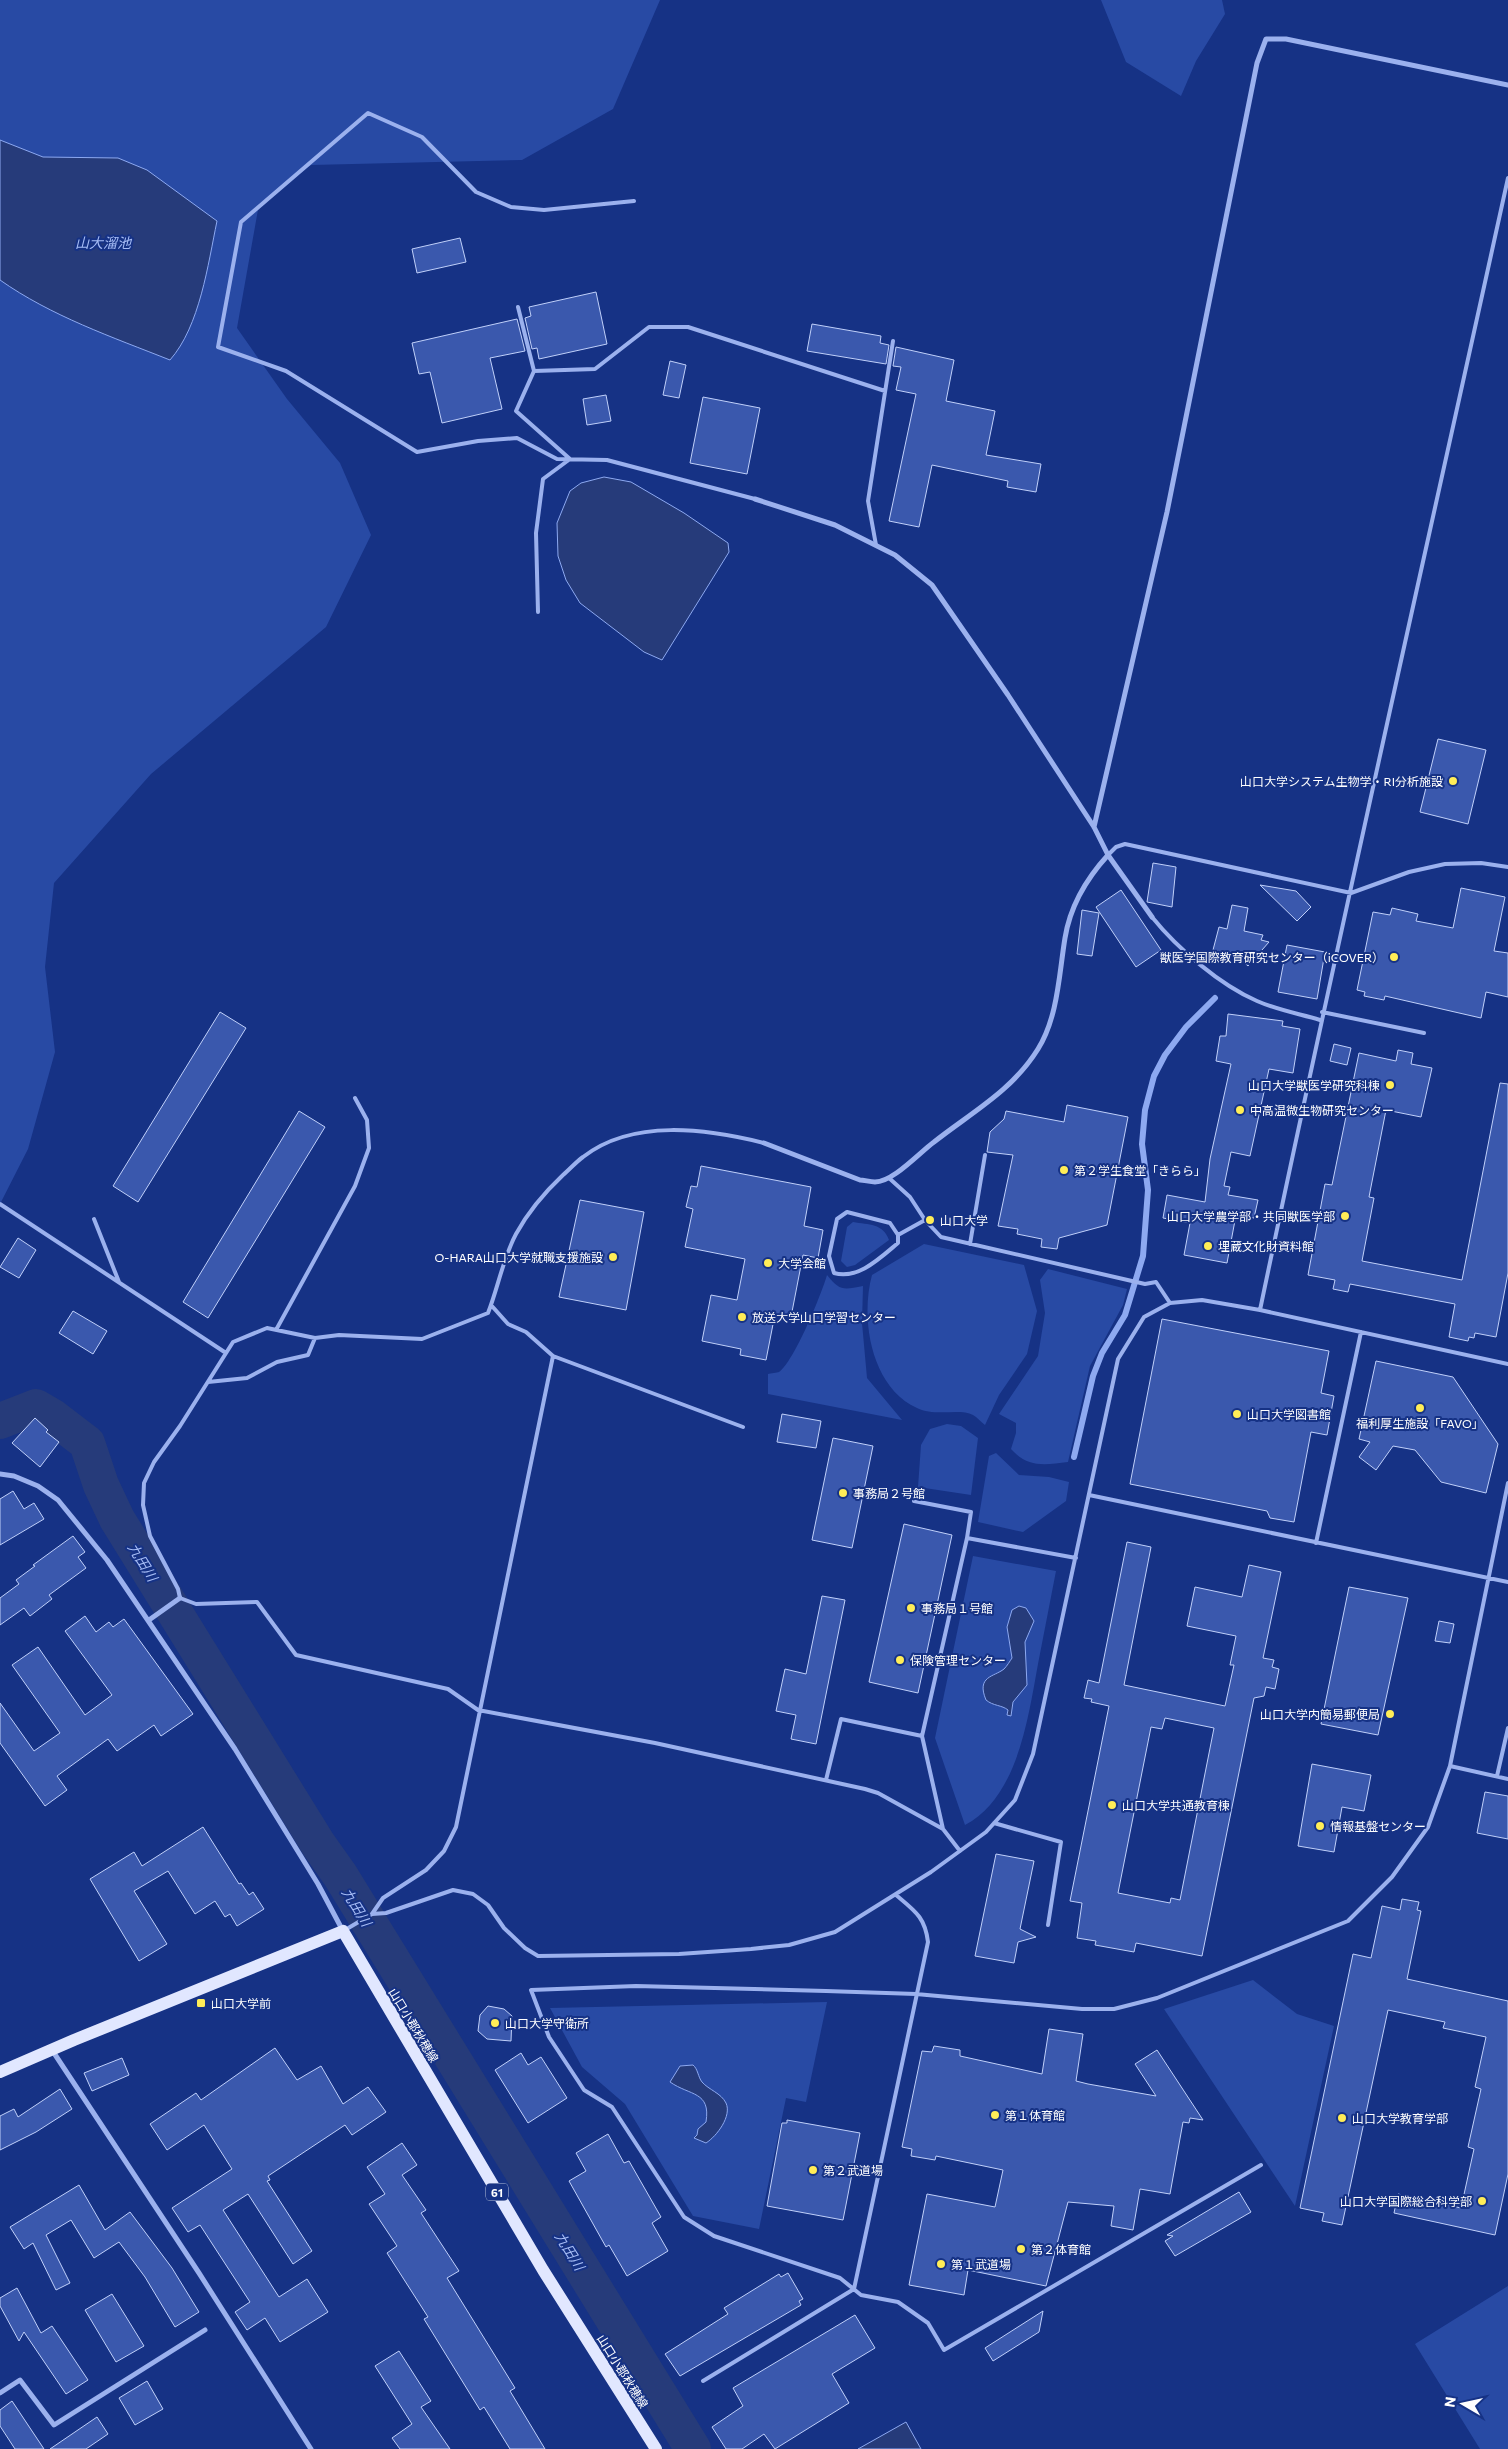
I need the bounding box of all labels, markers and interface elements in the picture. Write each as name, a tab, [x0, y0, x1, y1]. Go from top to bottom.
water label: 山大溜池	[75, 234, 133, 251]
place label: 山口大学システム生物学・RI分析施設	[1240, 774, 1443, 788]
marker: 山口大学システム生物学・RI分析施設	[1447, 775, 1459, 787]
place label: 獣医学国際教育研究センター（iCOVER）	[1160, 950, 1384, 964]
marker: 獣医学国際教育研究センター（iCOVER）	[1388, 951, 1400, 963]
place label: 山口大学獣医学研究科棟	[1248, 1078, 1380, 1092]
marker: 山口大学獣医学研究科棟	[1384, 1079, 1396, 1091]
place label: 中高温微生物研究センター	[1250, 1103, 1394, 1117]
marker: 中高温微生物研究センター	[1234, 1104, 1246, 1116]
place label: 第２学生食堂「きらら」	[1074, 1163, 1206, 1177]
marker: 第２学生食堂「きらら」	[1058, 1164, 1070, 1176]
place label: 山口大学農学部・共同獣医学部	[1167, 1209, 1335, 1223]
marker: 山口大学農学部・共同獣医学部	[1339, 1210, 1351, 1222]
place label: 山口大学	[940, 1213, 988, 1227]
marker: 山口大学	[924, 1214, 936, 1226]
place label: 埋蔵文化財資料館	[1218, 1239, 1314, 1253]
marker: 埋蔵文化財資料館	[1202, 1240, 1214, 1252]
place label: O-HARA山口大学就職支援施設	[435, 1250, 603, 1264]
marker: O-HARA山口大学就職支援施設	[607, 1251, 619, 1263]
place label: 大学会館	[778, 1256, 826, 1270]
marker: 大学会館	[762, 1257, 774, 1269]
place label: 放送大学山口学習センター	[752, 1310, 896, 1324]
marker: 放送大学山口学習センター	[736, 1311, 748, 1323]
marker: 福利厚生施設「FAVO」	[1414, 1402, 1426, 1414]
place label: 山口大学図書館	[1247, 1407, 1331, 1421]
marker: 山口大学図書館	[1231, 1408, 1243, 1420]
place label: 福利厚生施設「FAVO」	[1356, 1416, 1484, 1430]
place label: 事務局２号館	[853, 1486, 925, 1500]
marker: 事務局２号館	[837, 1487, 849, 1499]
water label: 九田川	[125, 1540, 162, 1586]
place label: 事務局１号館	[921, 1601, 993, 1615]
marker: 事務局１号館	[905, 1602, 917, 1614]
place label: 保険管理センター	[910, 1653, 1006, 1667]
marker: 保険管理センター	[894, 1654, 906, 1666]
place label: 山口大学内簡易郵便局	[1260, 1707, 1380, 1721]
marker: 山口大学内簡易郵便局	[1384, 1708, 1396, 1720]
place label: 山口大学共通教育棟	[1122, 1798, 1230, 1812]
marker: 山口大学共通教育棟	[1106, 1799, 1118, 1811]
place label: 情報基盤センター	[1330, 1819, 1426, 1833]
marker: 情報基盤センター	[1314, 1820, 1326, 1832]
water label: 九田川	[339, 1885, 376, 1931]
street label: 山口小郡秋穂線	[386, 1985, 442, 2065]
place label: 山口大学前	[211, 1996, 271, 2010]
marker: 山口大学前	[195, 1997, 207, 2009]
place label: 山口大学守衛所	[505, 2016, 589, 2030]
marker: 山口大学守衛所	[489, 2017, 501, 2029]
place label: 第１体育館	[1005, 2108, 1065, 2122]
marker: 第１体育館	[989, 2109, 1001, 2121]
place label: 山口大学教育学部	[1352, 2111, 1448, 2125]
marker: 山口大学教育学部	[1336, 2112, 1348, 2124]
place label: 第２武道場	[823, 2163, 883, 2177]
marker: 第２武道場	[807, 2164, 819, 2176]
road number: 61	[486, 2184, 508, 2200]
place label: 山口大学国際総合科学部	[1340, 2194, 1472, 2208]
marker: 山口大学国際総合科学部	[1476, 2195, 1488, 2207]
water label: 九田川	[552, 2229, 589, 2275]
place label: 第２体育館	[1031, 2242, 1091, 2256]
marker: 第２体育館	[1015, 2243, 1027, 2255]
place label: 第１武道場	[951, 2257, 1011, 2271]
marker: 第１武道場	[935, 2258, 947, 2270]
street label: 山口小郡秋穂線	[595, 2332, 651, 2410]
north arrow	[1438, 2379, 1488, 2429]
text: N	[1440, 2395, 1459, 2408]

